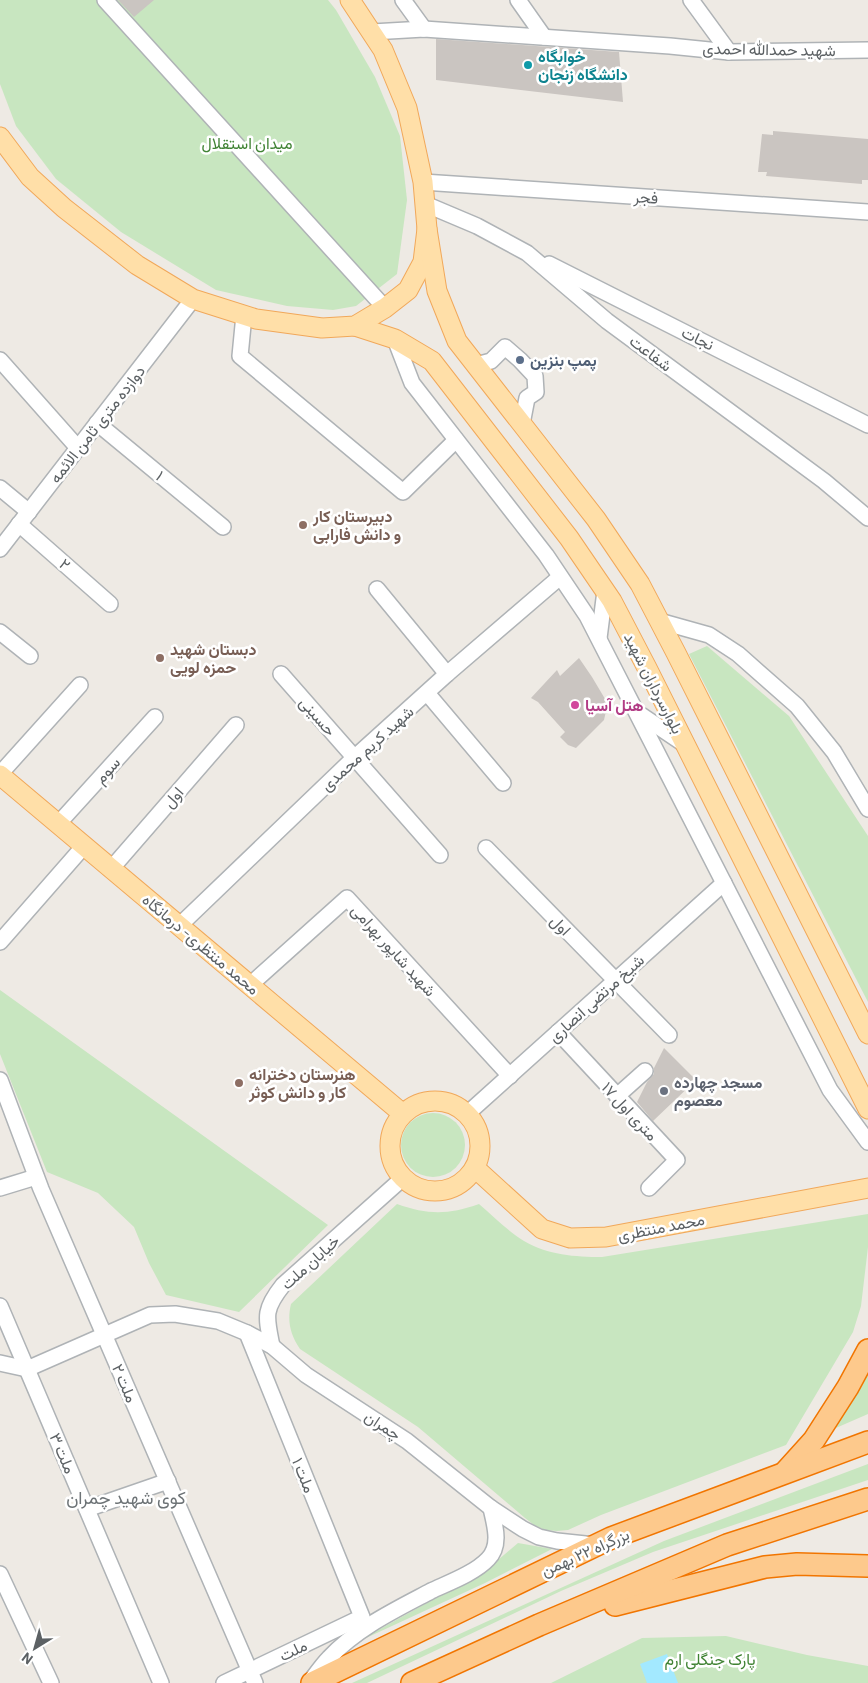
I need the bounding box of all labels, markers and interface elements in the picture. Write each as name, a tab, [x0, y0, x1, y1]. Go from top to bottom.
street label: شهید حمدالله احمدی	[702, 38, 836, 61]
place label: خوابگاه دانشگاه زنجان	[538, 46, 628, 85]
marker: خوابگاه دانشگاه زنجان	[522, 59, 534, 71]
park label: میدان استقلال	[202, 133, 292, 153]
street label: فجر	[632, 186, 659, 209]
street label: نجات	[678, 322, 718, 354]
street label: شفاعت	[626, 331, 676, 375]
place label: پمپ بنزین	[530, 350, 597, 372]
marker: پمپ بنزین	[514, 354, 526, 366]
street label: دوازده متری ثامن الائمه	[45, 361, 150, 487]
street label: ۱	[153, 466, 168, 483]
place label: دبیرستان کار و دانش فارابی	[312, 506, 401, 545]
marker: دبیرستان کار و دانش فارابی	[297, 519, 309, 531]
street label: ۲	[56, 554, 75, 574]
street label: بلوارسرداران شهید	[619, 629, 688, 737]
place label: دبستان شهید حمزه لویی	[170, 639, 256, 678]
marker: دبستان شهید حمزه لویی	[154, 652, 166, 664]
street label: حسینی	[295, 692, 341, 741]
place label: هتل آسیا	[585, 695, 644, 715]
marker: هتل آسیا	[569, 699, 581, 711]
street label: شهید کریم محمدی	[316, 701, 418, 796]
street label: سوم	[90, 752, 125, 788]
street label: اول	[159, 782, 188, 812]
street label: محمد منتظری- درمانگاه	[138, 889, 264, 1000]
street label: شهید شاپور بهرامی	[346, 900, 441, 1002]
street label: اول	[546, 910, 576, 940]
street label: شیخ مرتضی انصاری	[544, 950, 649, 1048]
place label: هنرستان دخترانه کار و دانش کوثر	[248, 1064, 356, 1103]
place label: مسجد چهارده معصوم	[674, 1072, 763, 1111]
marker: هنرستان دخترانه کار و دانش کوثر	[233, 1077, 245, 1089]
street label: ۱۷ متری اول	[597, 1077, 662, 1145]
marker: مسجد چهارده معصوم	[658, 1085, 670, 1097]
street label: محمد منتظری	[616, 1209, 706, 1246]
street label: خیابان ملت	[277, 1230, 344, 1294]
street label: ملت ۲	[109, 1361, 142, 1405]
street label: چمران	[360, 1406, 405, 1446]
street label: ملت ۳	[46, 1430, 80, 1476]
street label: ملت ۱	[289, 1454, 320, 1495]
district label: کوی شهید چمران	[66, 1486, 186, 1510]
street label: بزرگراه ۲۲ بهمن	[538, 1524, 633, 1581]
north arrow	[10, 1623, 60, 1673]
street label: ملت	[276, 1635, 310, 1664]
text: N	[18, 1649, 36, 1668]
park label: پارک جنگلی ارم	[665, 1649, 755, 1671]

